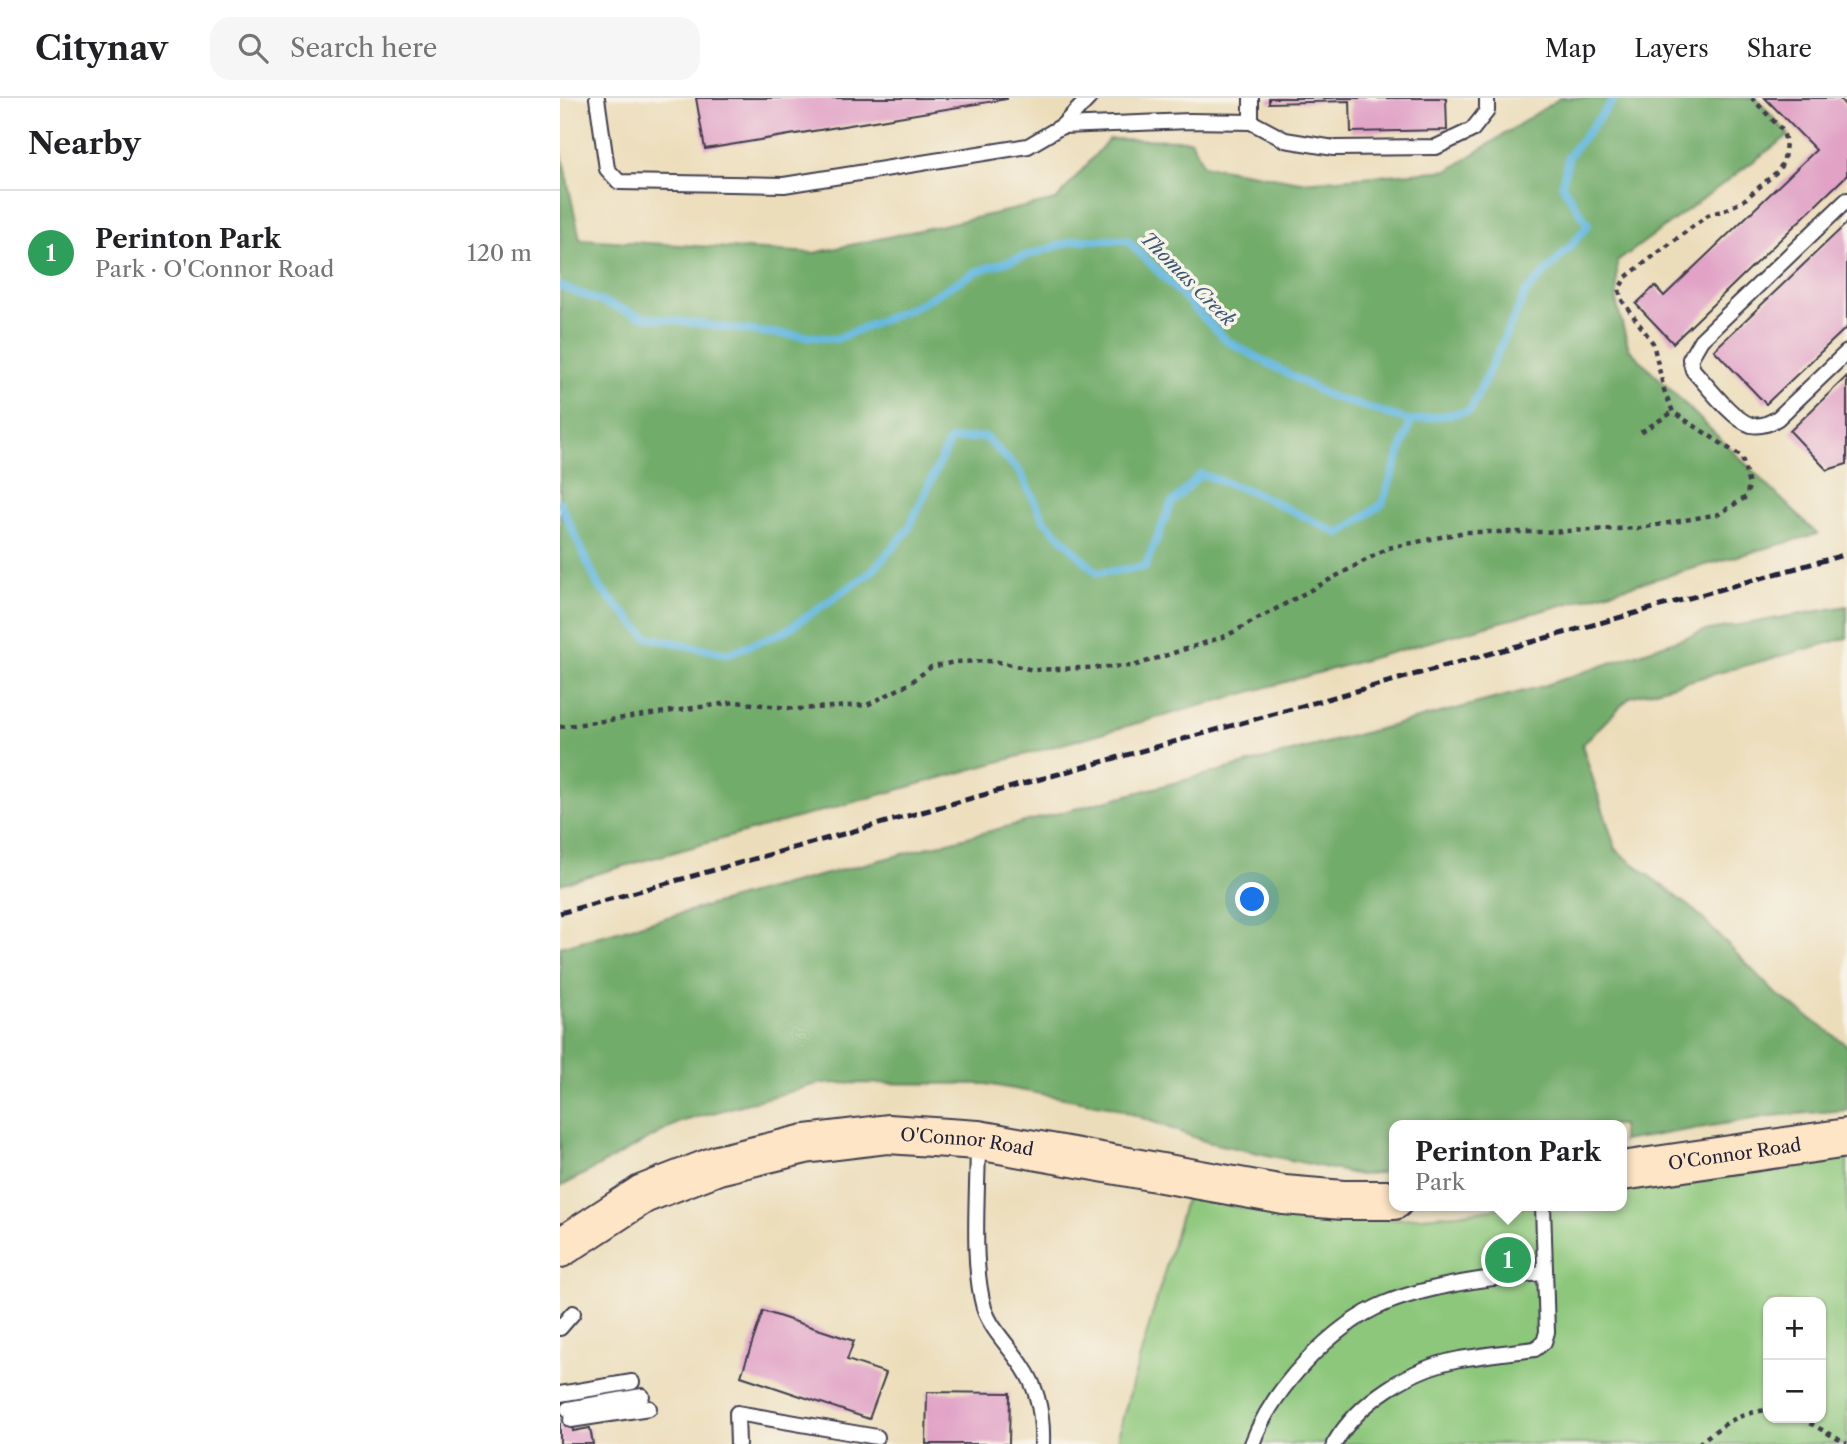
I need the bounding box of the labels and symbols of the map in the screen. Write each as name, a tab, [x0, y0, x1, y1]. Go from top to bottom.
water label: Thomas Creek	[1136, 227, 1240, 331]
your location	[1235, 882, 1269, 916]
street label: O'Connor Road	[900, 1124, 1035, 1161]
street label: O'Connor Road	[1667, 1134, 1803, 1175]
pin: 1	[1485, 1234, 1531, 1286]

